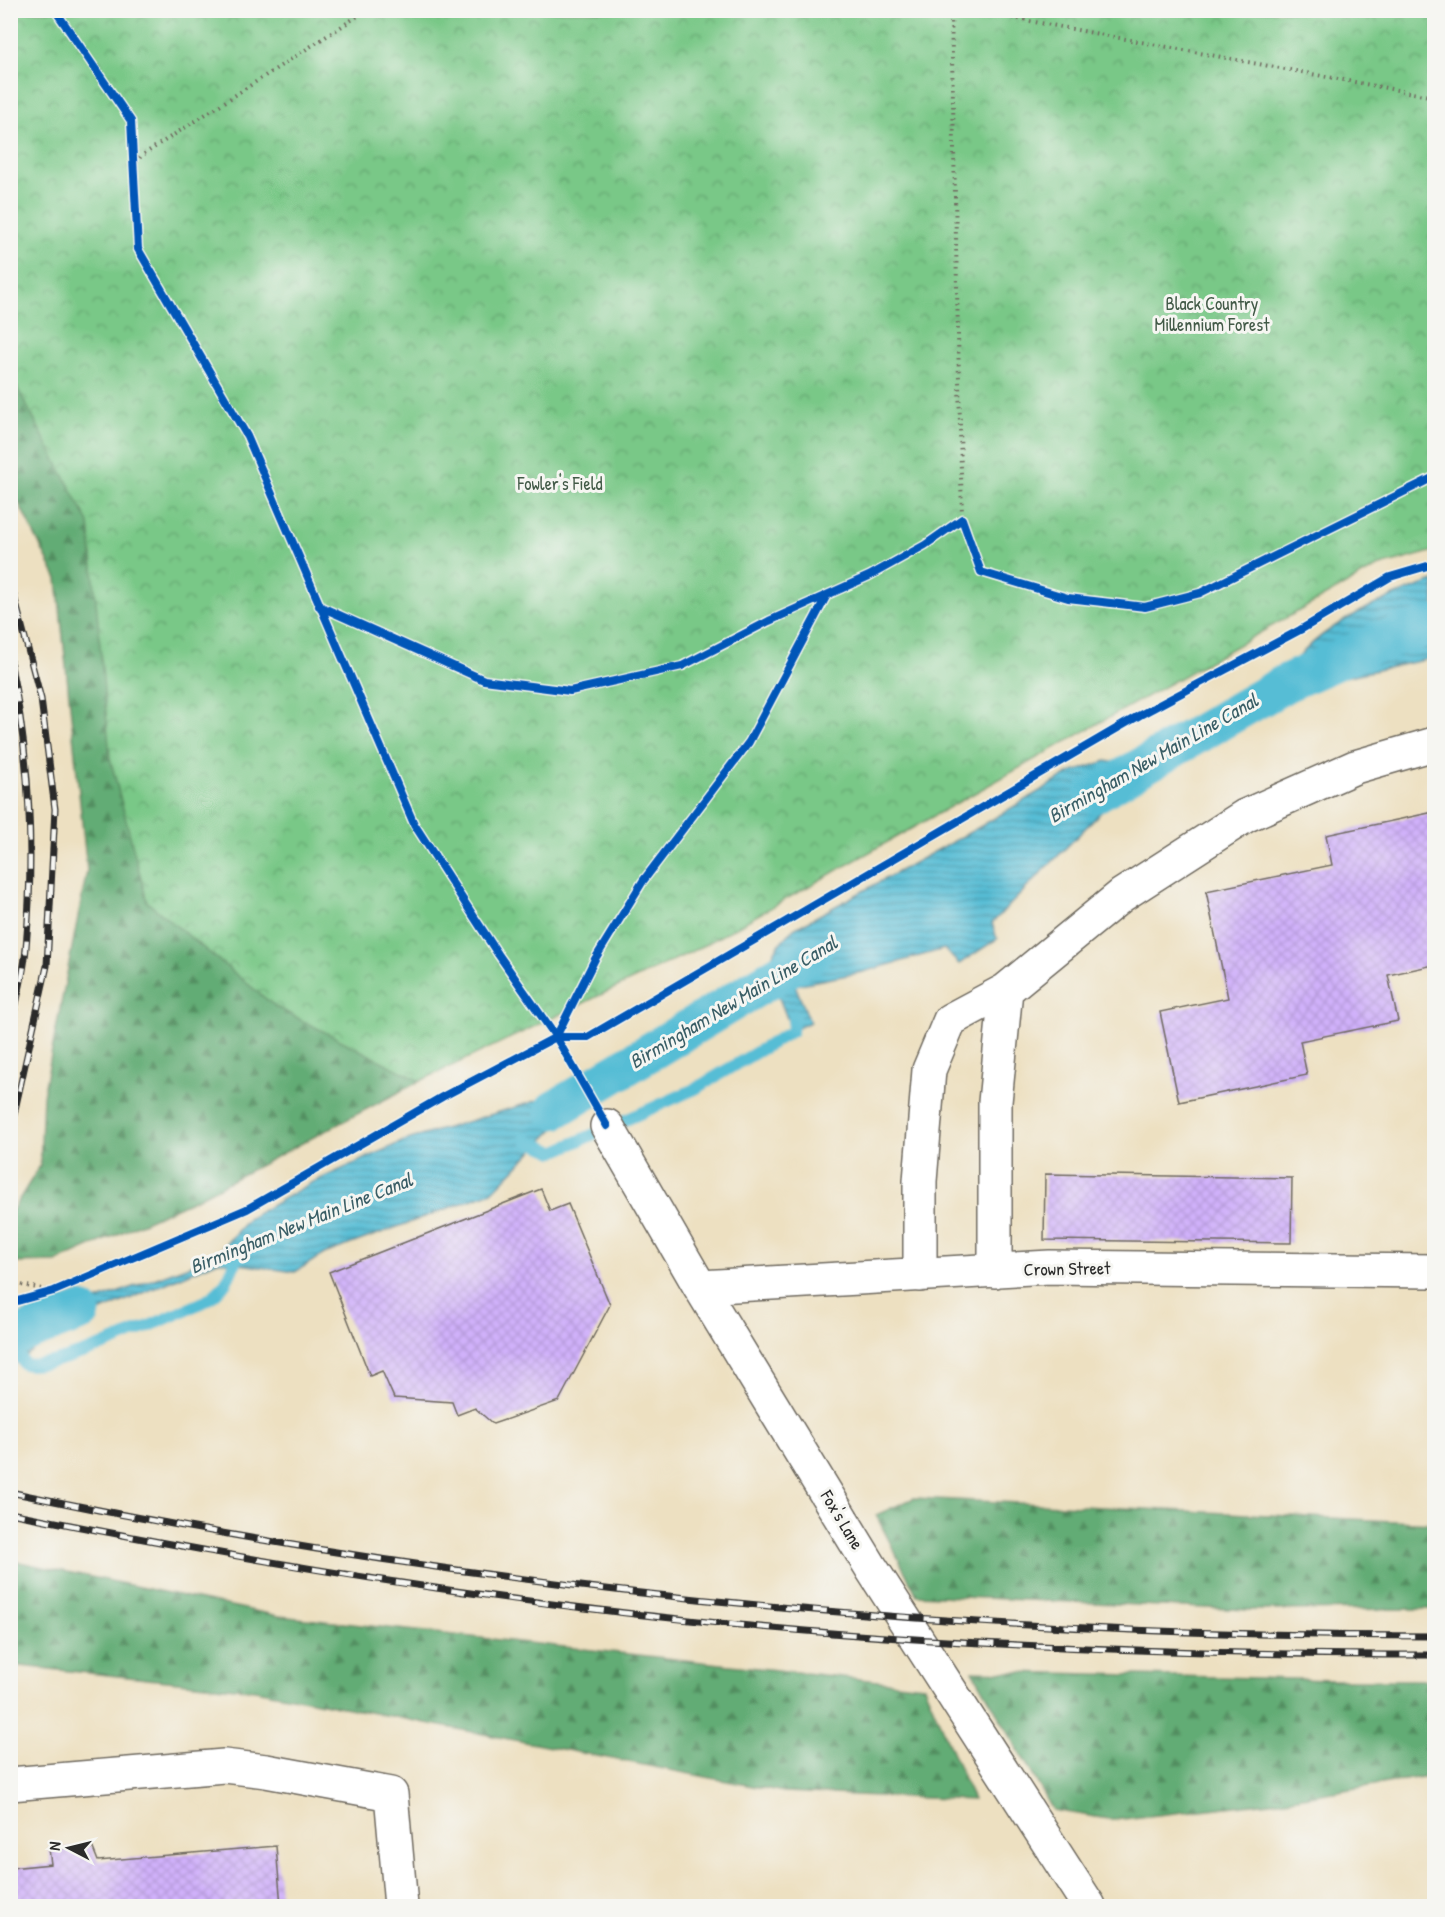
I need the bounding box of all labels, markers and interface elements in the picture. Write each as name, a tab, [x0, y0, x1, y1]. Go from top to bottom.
park label: Black Country Millennium Forest	[1155, 291, 1270, 337]
park label: Fowler's Field	[517, 471, 603, 496]
water label: Birmingham New Main Line Canal	[1043, 686, 1264, 830]
water label: Birmingham New Main Line Canal	[624, 928, 843, 1075]
water label: Birmingham New Main Line Canal	[186, 1165, 418, 1280]
street label: Crown Street	[1023, 1255, 1111, 1282]
street label: Fox's Lane	[814, 1485, 870, 1554]
north arrow	[39, 1818, 99, 1878]
text: N	[43, 1840, 66, 1852]

